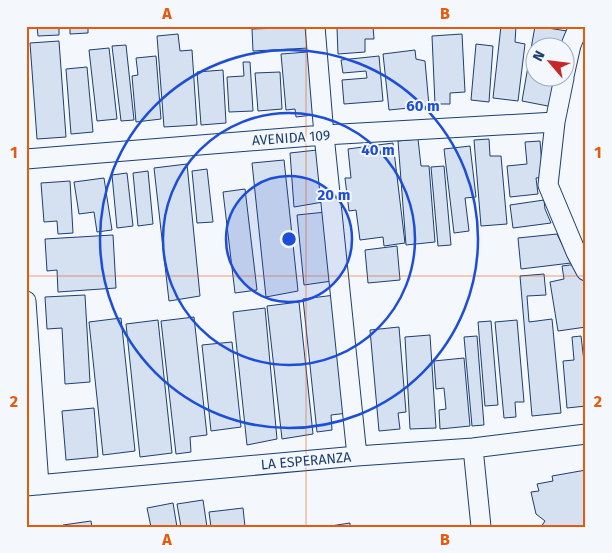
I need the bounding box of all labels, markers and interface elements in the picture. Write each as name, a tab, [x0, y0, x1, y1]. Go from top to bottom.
text: A	[161, 4, 172, 23]
text: B	[440, 4, 450, 23]
north arrow	[524, 38, 574, 88]
text: N	[529, 48, 549, 64]
text: 60 m	[406, 97, 440, 115]
street label: AVENIDA 109	[251, 127, 331, 149]
text: 40 m	[361, 141, 395, 159]
text: 1	[10, 143, 18, 162]
text: 1	[594, 143, 602, 162]
text: 20 m	[318, 186, 350, 204]
centre of rings	[280, 230, 298, 248]
text: 2	[10, 392, 18, 411]
text: 2	[594, 392, 602, 411]
street label: LA ESPERANZA	[260, 449, 352, 473]
text: A	[161, 530, 172, 549]
text: B	[440, 530, 450, 549]

